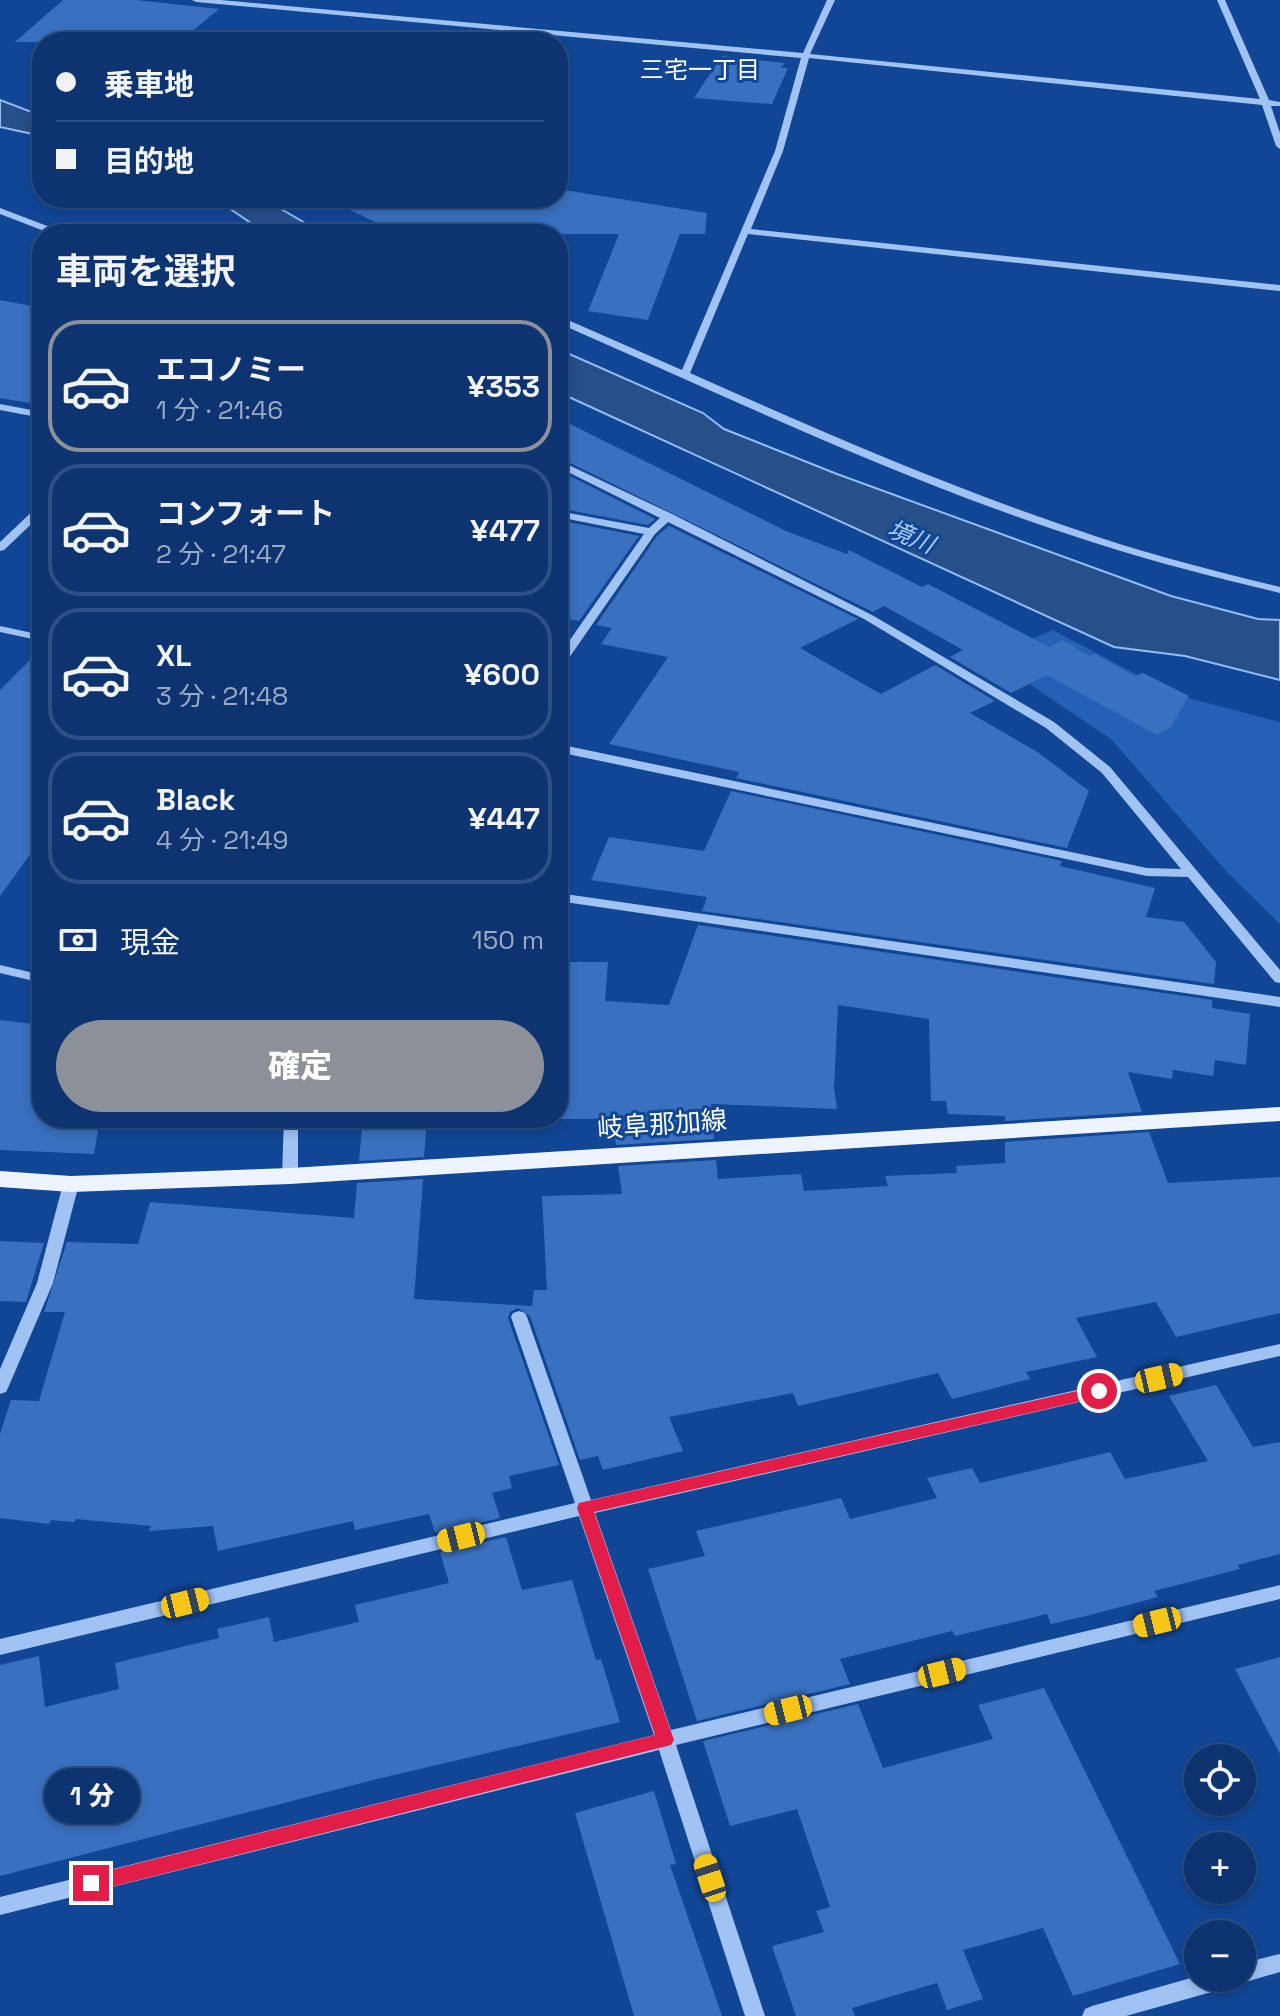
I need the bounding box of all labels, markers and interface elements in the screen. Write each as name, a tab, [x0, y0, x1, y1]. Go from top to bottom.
district label: 三宅一丁目	[640, 54, 760, 85]
text: 乗車地	[104, 65, 194, 104]
text: 目的地	[104, 142, 194, 181]
text: 車両を選択	[56, 249, 236, 295]
icon: car	[60, 350, 132, 422]
text: エコノミー	[156, 350, 306, 389]
text: ¥353	[467, 367, 540, 406]
text: 1 分 · 21:46	[156, 393, 283, 427]
icon: car	[60, 494, 132, 566]
text: コンフォート	[156, 494, 335, 533]
text: ¥477	[470, 511, 540, 550]
water label: 境川	[883, 513, 942, 561]
text: 2 分 · 21:47	[156, 537, 286, 571]
text: XL	[156, 636, 192, 675]
icon: car	[60, 638, 132, 710]
text: ¥600	[464, 655, 540, 694]
text: 3 分 · 21:48	[156, 679, 288, 713]
text: Black	[156, 780, 235, 819]
icon: car	[60, 782, 132, 854]
text: ¥447	[468, 799, 540, 838]
text: 4 分 · 21:49	[156, 823, 288, 857]
icon: cash	[56, 918, 100, 962]
text: 現金	[120, 923, 180, 962]
text: 150 m	[472, 923, 544, 957]
button: 確定	[56, 1020, 544, 1112]
street label: 岐阜那加線	[596, 1103, 728, 1145]
car	[1133, 1361, 1185, 1395]
route start	[1081, 1373, 1117, 1409]
car	[435, 1520, 487, 1554]
car	[159, 1586, 211, 1620]
car	[1131, 1605, 1183, 1639]
car	[916, 1656, 968, 1690]
car	[762, 1693, 814, 1727]
map controls	[1184, 1744, 1256, 1992]
button: locate	[1184, 1744, 1256, 1816]
callout: 1 分	[43, 1767, 139, 1823]
text: 1 分	[70, 1779, 114, 1813]
button: +	[1184, 1832, 1256, 1904]
car	[691, 1851, 729, 1905]
route end	[73, 1865, 109, 1901]
button: −	[1184, 1920, 1256, 1992]

